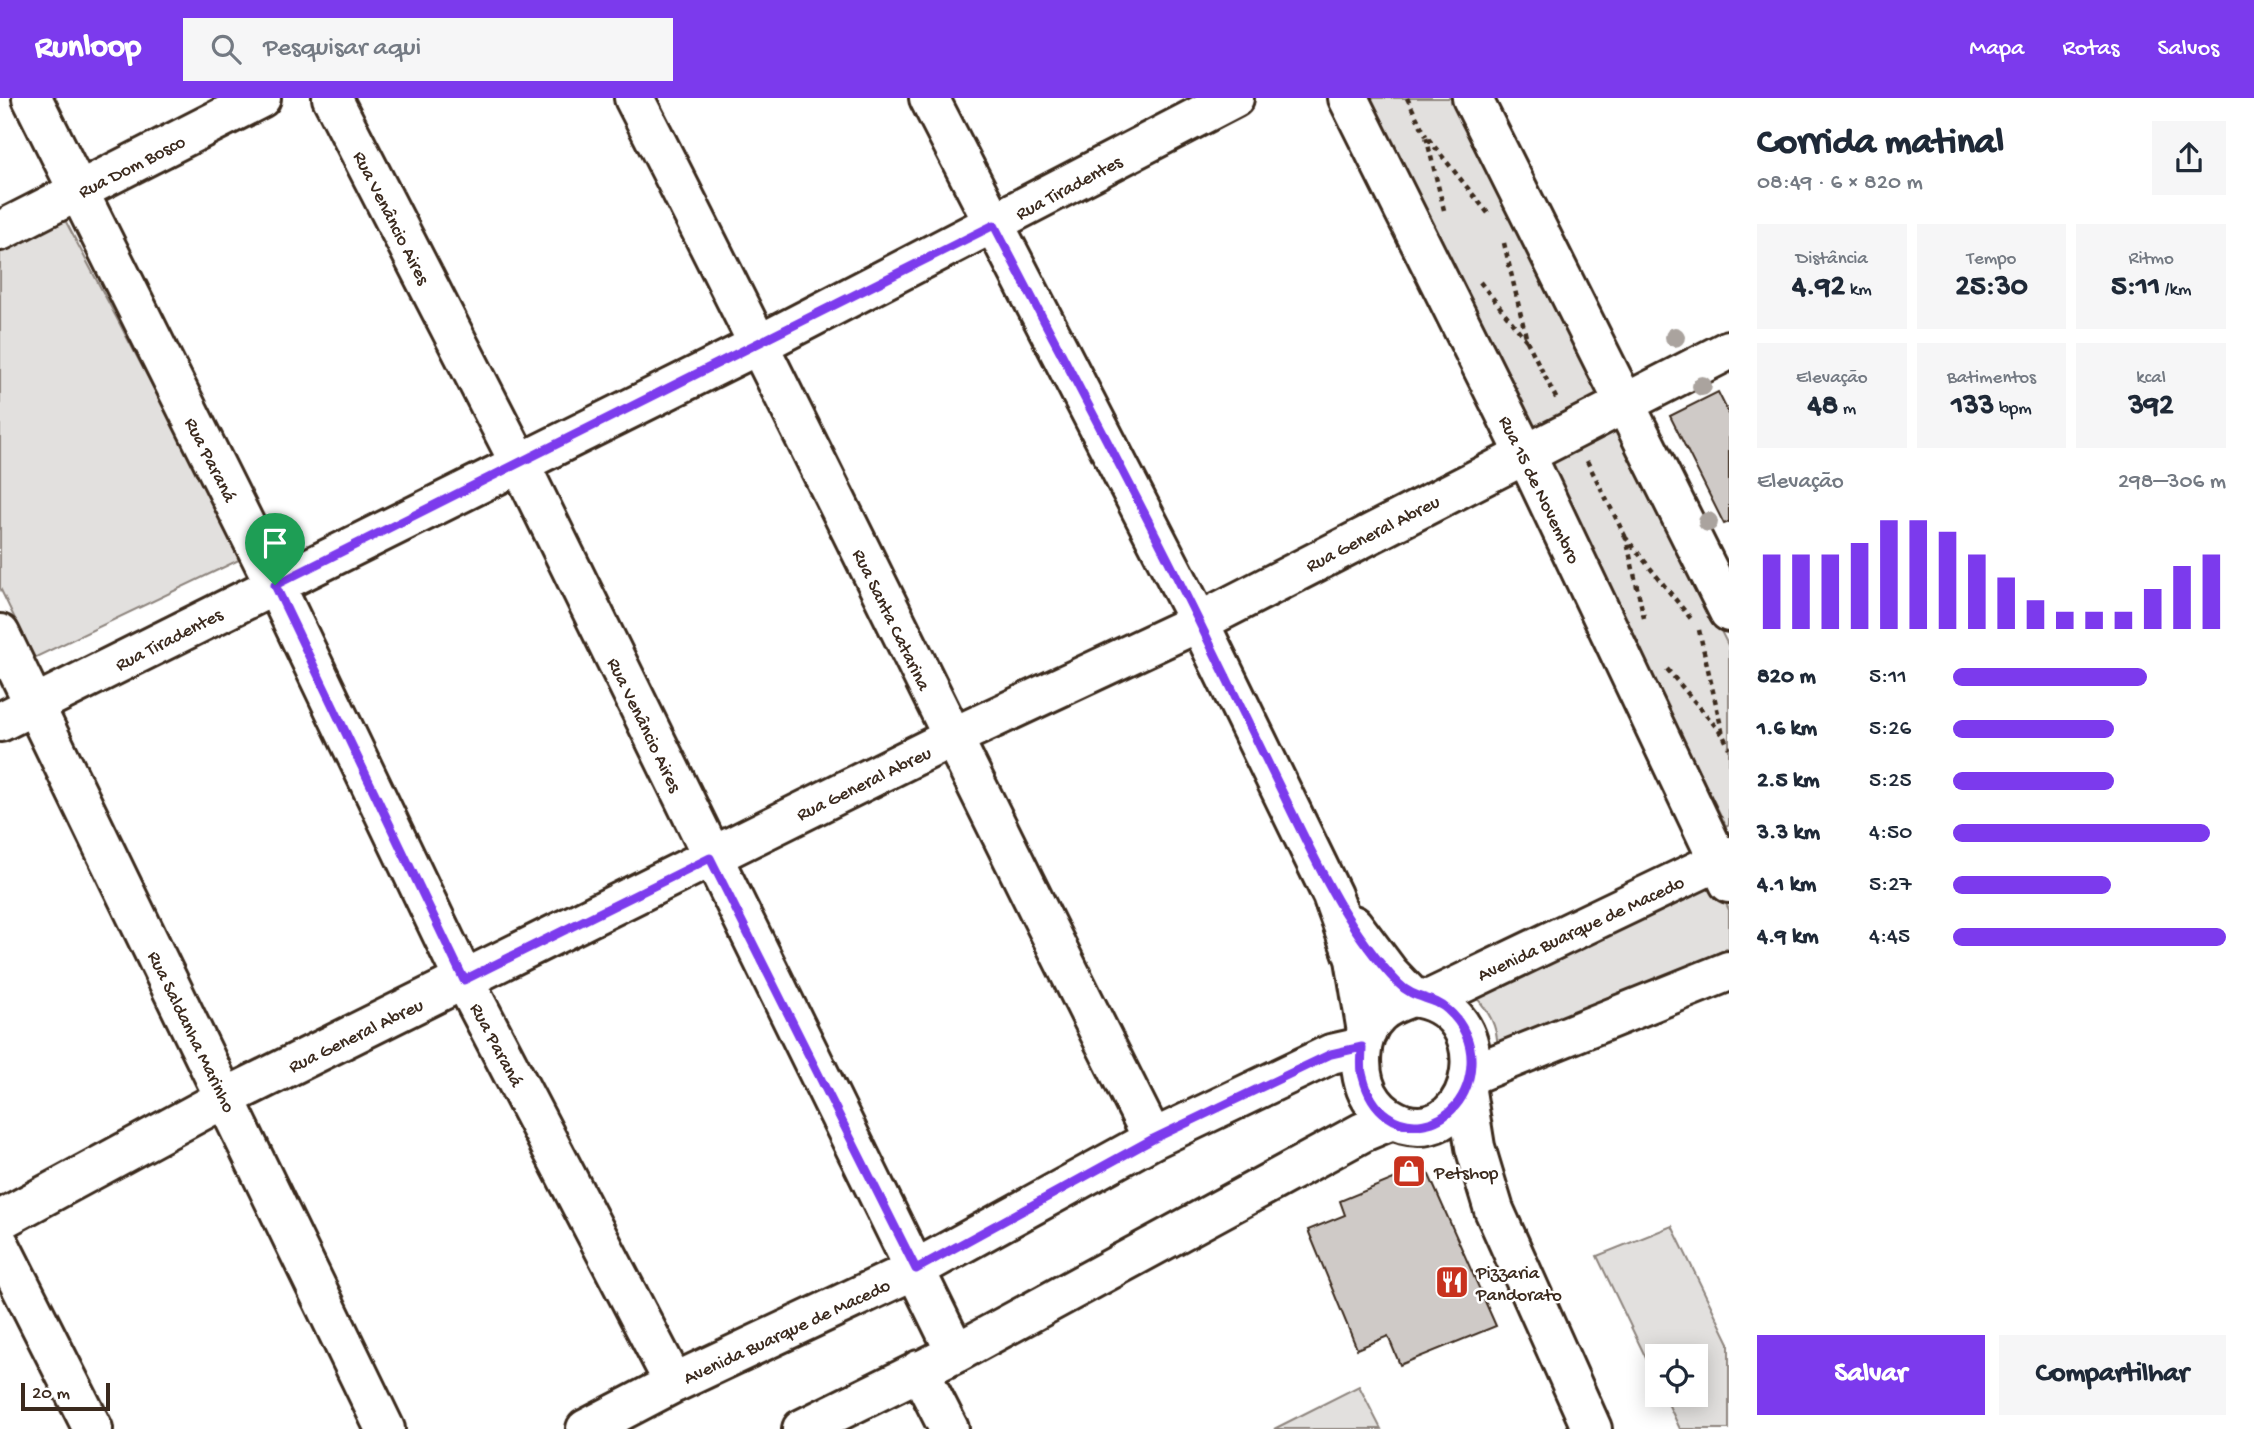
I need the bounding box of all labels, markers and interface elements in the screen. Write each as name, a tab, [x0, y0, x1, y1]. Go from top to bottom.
search box	[183, 18, 673, 81]
text: Runloop	[35, 30, 141, 68]
icon: search	[207, 30, 245, 68]
text: Pesquisar aqui	[263, 34, 421, 65]
text: Mapa	[1969, 35, 2024, 64]
text: Rotas	[2062, 35, 2119, 64]
text: Salvos	[2157, 35, 2219, 64]
button: share	[2152, 121, 2226, 195]
text: Corrida matinal	[1757, 122, 2004, 166]
street label: Rua Dom Bosco	[75, 131, 190, 205]
street label: Rua Venâncio Aires	[346, 148, 434, 290]
street label: Rua Tiradentes	[1013, 151, 1128, 227]
text: 08:49 · 6 × 820 m	[1757, 170, 1923, 197]
text: Distância	[1796, 248, 1868, 271]
text: Tempo	[1967, 248, 2016, 271]
text: Ritmo	[2129, 248, 2174, 271]
text: 4.92	[1792, 271, 1845, 306]
text: 25:30	[1955, 271, 2028, 306]
text: 5:11	[2111, 271, 2160, 306]
text: km	[1845, 279, 1872, 302]
text: /km	[2160, 279, 2191, 302]
text: Elevação	[1796, 367, 1868, 390]
text: Batimentos	[1947, 367, 2036, 390]
text: kcal	[2136, 367, 2166, 390]
text: 48	[1808, 390, 1838, 425]
text: 133	[1951, 390, 1994, 425]
text: 392	[2129, 390, 2174, 425]
text: m	[1838, 398, 1856, 421]
text: bpm	[1994, 398, 2032, 421]
street label: Rua 15 de Novembro	[1492, 413, 1584, 569]
street label: Rua Paraná	[178, 414, 241, 508]
text: Elevação	[1757, 469, 1844, 496]
text: 298–306 m	[2118, 469, 2226, 496]
street label: Rua General Abreu	[1303, 491, 1444, 579]
pin	[245, 513, 305, 585]
icon: arrive	[256, 524, 294, 562]
street label: Rua Santa Catarina	[846, 546, 935, 696]
street label: Rua Tiradentes	[112, 604, 228, 678]
street label: Rua Venâncio Aires	[600, 655, 686, 797]
text: 820 m	[1757, 664, 1816, 691]
text: 5:11	[1869, 664, 1907, 691]
text: 1.6 km	[1757, 716, 1817, 743]
text: 5:26	[1869, 716, 1911, 743]
street label: Rua General Abreu	[793, 743, 936, 828]
text: 2.5 km	[1757, 768, 1820, 795]
text: 5:25	[1869, 768, 1912, 795]
text: 3.3 km	[1757, 820, 1820, 847]
text: 4:50	[1869, 820, 1912, 847]
street label: Avenida Buarque de Macedo	[1474, 872, 1689, 988]
text: 4.1 km	[1757, 872, 1816, 899]
text: 5:27	[1869, 872, 1912, 899]
text: 4.9 km	[1757, 924, 1819, 951]
text: 4:45	[1869, 924, 1910, 951]
street label: Rua Saldanha Marinho	[141, 948, 239, 1117]
street label: Rua General Abreu	[285, 995, 428, 1080]
street label: Rua Paraná	[463, 1000, 527, 1093]
shop icon: Petshop	[1390, 1152, 1428, 1190]
place label: Petshop	[1433, 1163, 1499, 1186]
restaurant icon: Pizzaria Pandorato	[1433, 1263, 1471, 1301]
place label: Pizzaria Pandorato	[1475, 1263, 1562, 1308]
street label: Avenida Buarque de Macedo	[680, 1275, 895, 1391]
button: Salvar	[1757, 1335, 1985, 1415]
button: Compartilhar	[1999, 1335, 2226, 1415]
map controls	[1645, 1344, 1708, 1407]
button: locate	[1645, 1344, 1708, 1407]
scale bar	[21, 1380, 110, 1412]
text: 20 m	[32, 1383, 70, 1406]

